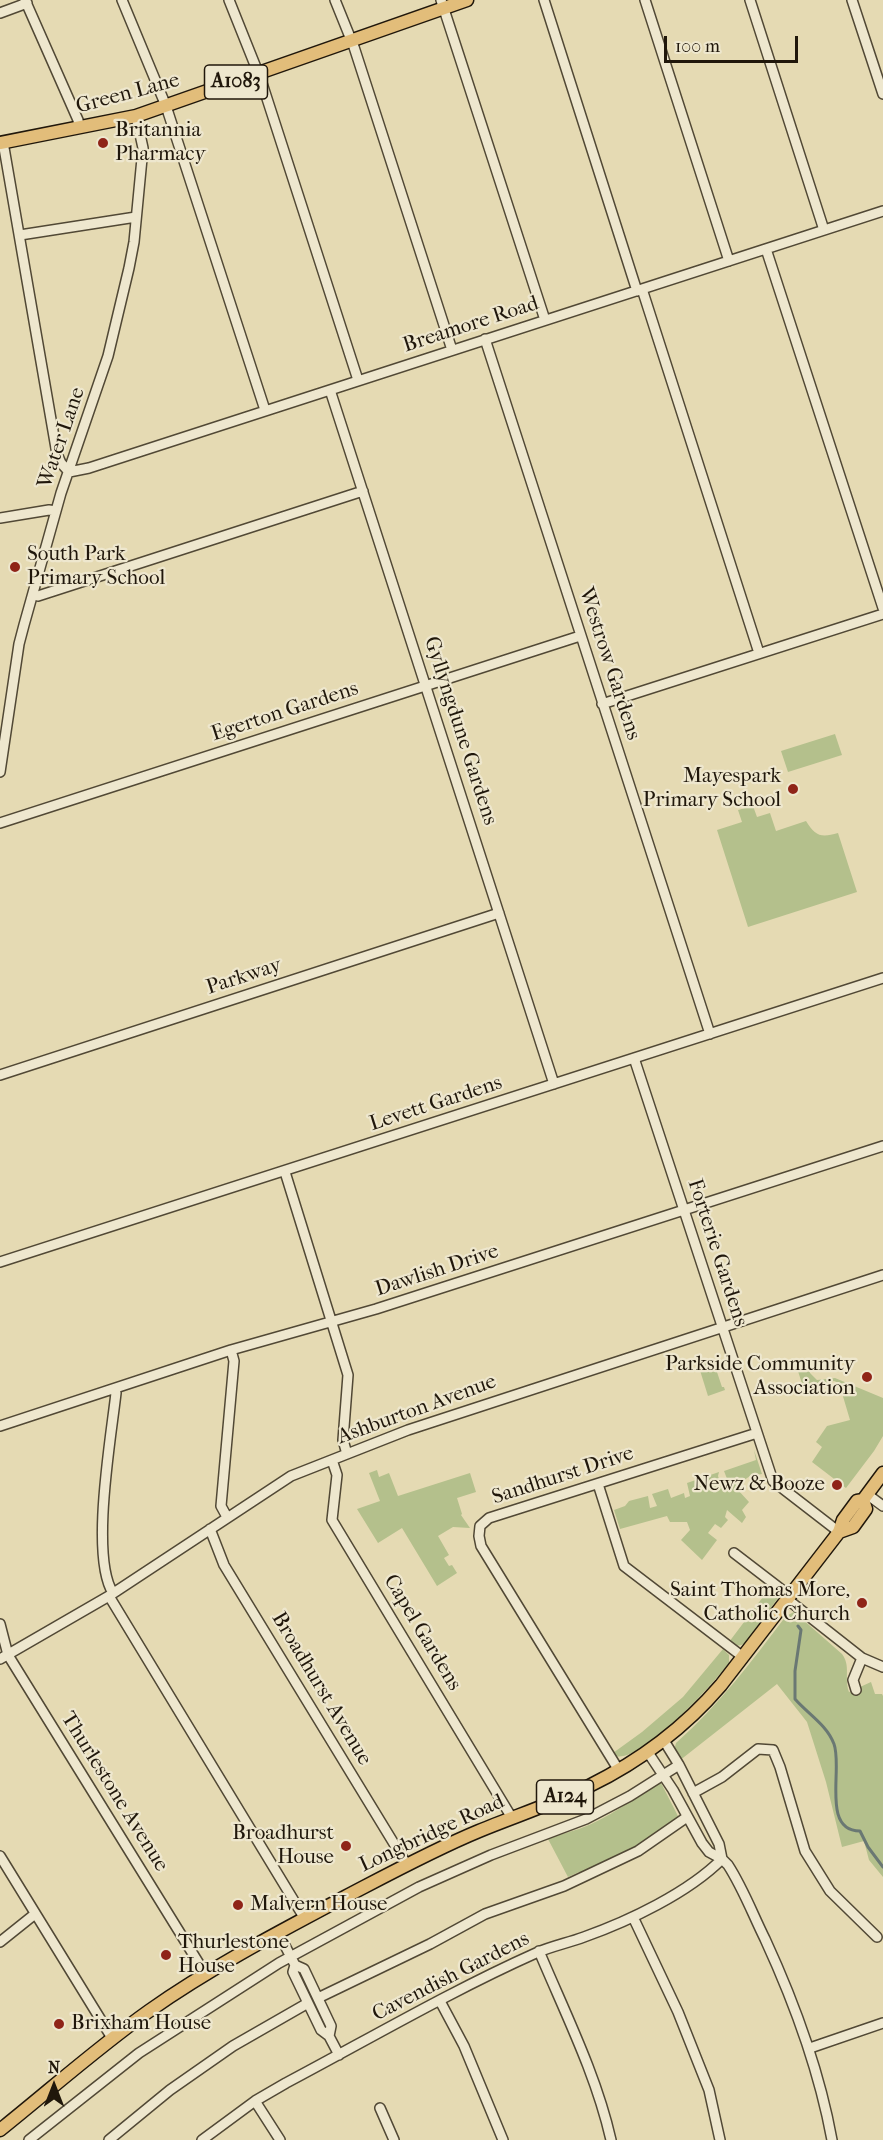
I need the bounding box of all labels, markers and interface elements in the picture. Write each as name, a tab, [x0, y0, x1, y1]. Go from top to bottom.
scale bar	[667, 24, 800, 62]
text: 100 m	[675, 36, 720, 57]
road number: A1083	[204, 65, 268, 99]
street label: Green Lane	[74, 68, 182, 120]
place label: Britannia Pharmacy	[115, 118, 206, 168]
marker: Britannia Pharmacy	[96, 136, 110, 150]
street label: Breamore Road	[400, 291, 542, 359]
street label: Water Lane	[33, 384, 91, 492]
place label: South Park Primary School	[27, 542, 165, 592]
marker: South Park Primary School	[8, 560, 22, 574]
street label: Westrow Gardens	[572, 584, 646, 744]
street label: Gyllyngdune Gardens	[418, 634, 502, 828]
street label: Egerton Gardens	[208, 676, 362, 748]
place label: Mayespark Primary School	[643, 764, 781, 814]
marker: Mayespark Primary School	[786, 782, 800, 796]
street label: Parkway	[203, 953, 285, 1001]
street label: Levett Gardens	[367, 1071, 505, 1137]
street label: Forterie Gardens	[681, 1176, 753, 1330]
street label: Dawlish Drive	[372, 1239, 502, 1303]
place label: Parkside Community Association	[665, 1352, 855, 1402]
street label: Ashburton Avenue	[334, 1370, 500, 1450]
marker: Parkside Community Association	[860, 1370, 874, 1384]
street label: Sandhurst Drive	[489, 1441, 637, 1511]
place label: Newz & Booze	[693, 1472, 825, 1498]
marker: Newz & Booze	[830, 1478, 844, 1492]
street label: Capel Gardens	[377, 1570, 467, 1696]
place label: Saint Thomas More, Catholic Church	[670, 1578, 850, 1628]
marker: Saint Thomas More, Catholic Church	[855, 1596, 869, 1610]
street label: Broadhurst Avenue	[265, 1608, 377, 1770]
street label: Thurlestone Avenue	[55, 1708, 173, 1876]
road number: A124	[536, 1780, 594, 1814]
street label: Longbridge Road	[356, 1789, 508, 1879]
place label: Broadhurst House	[232, 1821, 334, 1871]
marker: Broadhurst House	[339, 1839, 353, 1853]
place label: Malvern House	[250, 1892, 387, 1918]
marker: Malvern House	[231, 1898, 245, 1912]
street label: Cavendish Gardens	[368, 1927, 534, 2027]
place label: Thurlestone House	[178, 1930, 289, 1980]
marker: Thurlestone House	[159, 1948, 173, 1962]
place label: Brixham House	[71, 2011, 211, 2037]
marker: Brixham House	[52, 2017, 66, 2031]
north arrow	[24, 2056, 84, 2116]
text: N	[48, 2058, 60, 2077]

